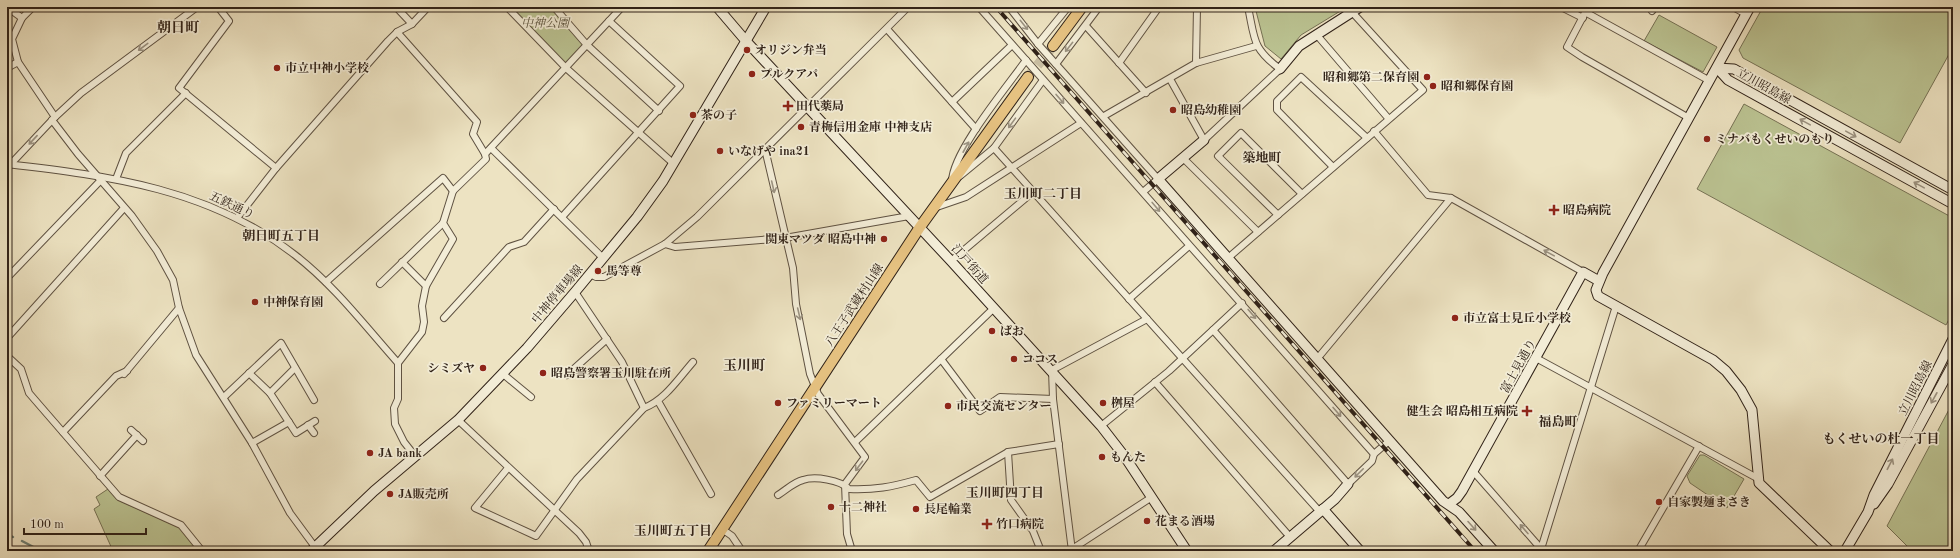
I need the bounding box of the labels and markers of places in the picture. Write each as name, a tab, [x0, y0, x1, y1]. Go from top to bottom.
place label: オリジン弁当	[755, 43, 827, 57]
marker: オリジン弁当	[742, 45, 752, 55]
place label: 市立中神小学校	[285, 61, 369, 75]
marker: 市立中神小学校	[272, 63, 282, 73]
place label: プルクアパ	[760, 68, 818, 81]
marker: プルクアパ	[747, 69, 757, 79]
place label: 昭和郷第二保育園	[1323, 70, 1419, 84]
marker: 昭和郷第二保育園	[1422, 72, 1432, 82]
place label: 昭和郷保育園	[1441, 79, 1513, 93]
marker: 昭和郷保育園	[1428, 81, 1438, 91]
place label: 田代薬局	[796, 99, 844, 113]
marker: 田代薬局	[783, 101, 793, 111]
place label: 昭島幼稚園	[1181, 103, 1241, 117]
marker: 昭島幼稚園	[1168, 105, 1178, 115]
place label: 茶の子	[701, 108, 737, 122]
marker: 茶の子	[688, 110, 698, 120]
place label: 青梅信用金庫 中神支店	[809, 120, 932, 134]
marker: 青梅信用金庫 中神支店	[796, 122, 806, 132]
place label: ミナバもくせいのもり	[1715, 133, 1834, 146]
marker: ミナバもくせいのもり	[1702, 134, 1712, 144]
place label: いなげや ina21	[728, 144, 810, 158]
marker: いなげや ina21	[715, 146, 725, 156]
place label: 昭島病院	[1563, 203, 1611, 217]
marker: 昭島病院	[1548, 204, 1560, 216]
place label: 関東マツダ 昭島中神	[765, 232, 876, 246]
marker: 関東マツダ 昭島中神	[879, 234, 889, 244]
place label: 馬等尊	[606, 264, 642, 278]
marker: 馬等尊	[593, 266, 603, 276]
place label: 中神保育園	[263, 295, 323, 309]
marker: 中神保育園	[250, 297, 260, 307]
place label: 市立富士見丘小学校	[1463, 311, 1571, 325]
marker: 市立富士見丘小学校	[1450, 313, 1460, 323]
place label: ぱお	[1000, 325, 1024, 338]
marker: ぱお	[987, 326, 997, 336]
marker: ココス	[1009, 354, 1019, 364]
place label: ココス	[1022, 354, 1058, 366]
place label: シミズヤ	[427, 361, 475, 375]
marker: シミズヤ	[478, 363, 488, 373]
place label: 昭島警察署玉川駐在所	[551, 366, 671, 380]
marker: 昭島警察署玉川駐在所	[538, 368, 548, 378]
place label: 桝屋	[1111, 396, 1135, 410]
place label: ファミリーマート	[786, 397, 882, 410]
marker: ファミリーマート	[773, 398, 783, 408]
marker: 桝屋	[1098, 398, 1108, 408]
place label: 市民交流センター	[956, 399, 1052, 413]
marker: 市民交流センター	[943, 401, 953, 411]
place label: 健生会 昭島相互病院	[1406, 404, 1518, 418]
marker: 健生会 昭島相互病院	[1521, 405, 1533, 417]
marker: JA bank	[365, 448, 375, 458]
place label: JA bank	[378, 448, 422, 460]
place label: もんた	[1110, 451, 1146, 464]
marker: もんた	[1097, 452, 1107, 462]
place label: JA販売所	[398, 487, 449, 501]
marker: JA販売所	[385, 489, 395, 499]
place label: 自家製麺まさき	[1667, 495, 1751, 509]
marker: 自家製麺まさき	[1654, 497, 1664, 507]
place label: 十二神社	[839, 500, 887, 514]
marker: 十二神社	[826, 502, 836, 512]
place label: 長尾輪業	[924, 502, 972, 516]
marker: 長尾輪業	[911, 504, 921, 514]
place label: 花まる酒場	[1155, 514, 1215, 528]
marker: 花まる酒場	[1142, 516, 1152, 526]
place label: 竹口病院	[996, 517, 1044, 531]
marker: 竹口病院	[981, 518, 993, 530]

